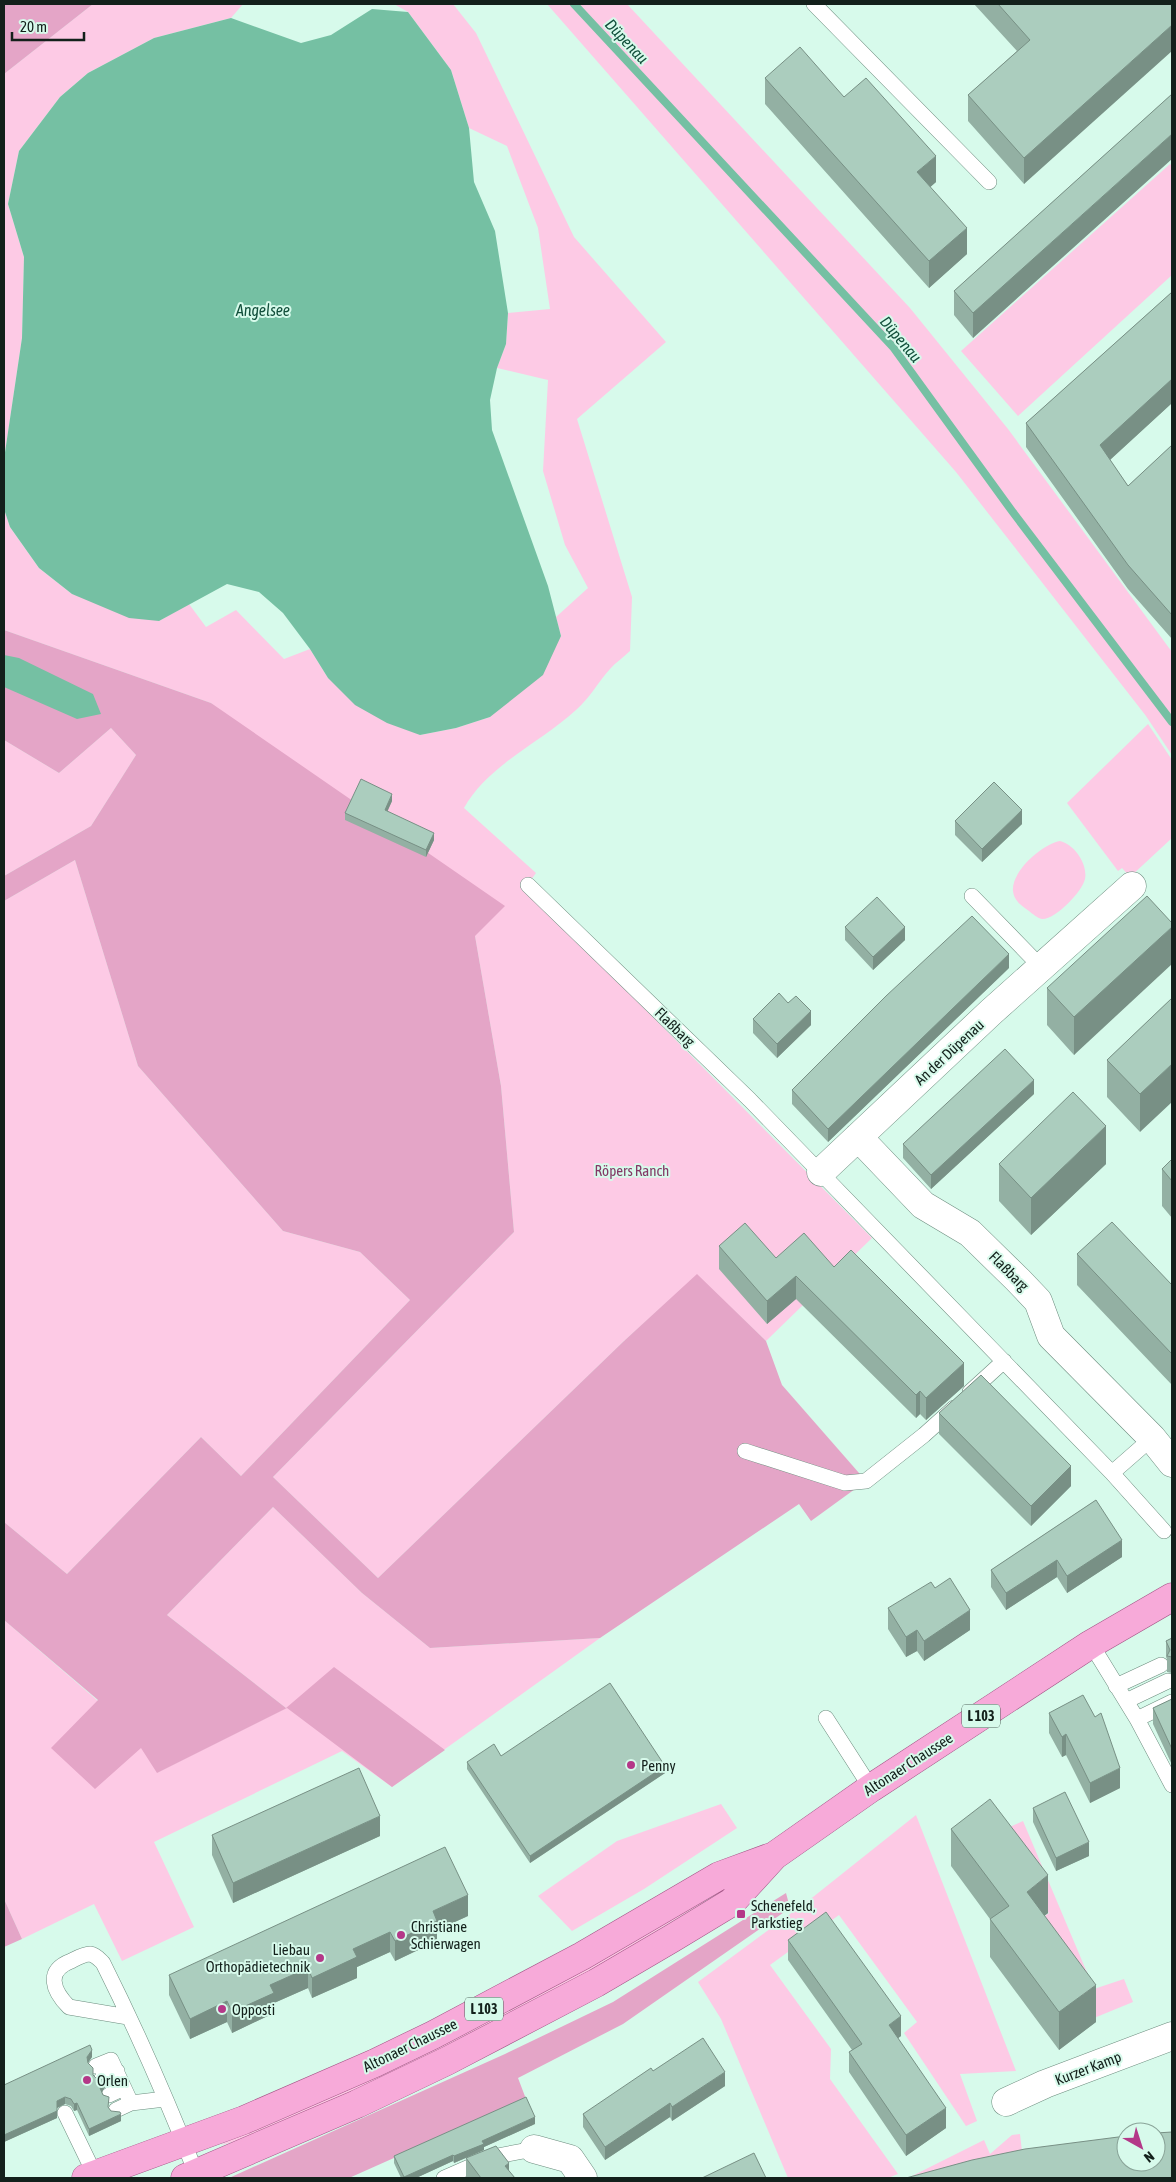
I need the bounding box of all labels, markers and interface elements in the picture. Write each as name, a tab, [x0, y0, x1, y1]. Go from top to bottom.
scale bar	[12, 10, 85, 42]
water label: Düpenau	[601, 15, 652, 68]
text: 20 m	[20, 18, 47, 35]
water label: Angelsee	[235, 301, 290, 320]
water label: Düpenau	[876, 312, 926, 366]
street label: Flaßbarg	[652, 1004, 699, 1050]
street label: An der Düpenau	[911, 1016, 987, 1088]
park label: Röpers Ranch	[595, 1162, 669, 1179]
street label: Flaßbarg	[986, 1248, 1033, 1295]
road number: L 103	[962, 1704, 1000, 1728]
street label: Altonaer Chaussee	[860, 1729, 956, 1799]
place label: Penny	[641, 1757, 676, 1774]
marker: Penny	[625, 1759, 637, 1771]
place label: Schenefeld, Parkstieg	[751, 1897, 816, 1931]
marker: Schenefeld, Parkstieg	[735, 1908, 747, 1920]
place label: Christiane Schierwagen	[411, 1918, 481, 1952]
marker: Christiane Schierwagen	[395, 1929, 407, 1941]
place label: Liebau Orthopädietechnik	[206, 1941, 310, 1975]
marker: Liebau Orthopädietechnik	[314, 1952, 326, 1964]
road number: L 103	[465, 1998, 503, 2020]
place label: Opposti	[232, 2001, 275, 2018]
marker: Opposti	[216, 2003, 228, 2015]
street label: Altonaer Chaussee	[360, 2015, 460, 2075]
street label: Kurzer Kamp	[1053, 2048, 1123, 2088]
place label: Orlen	[97, 2072, 128, 2089]
marker: Orlen	[81, 2074, 93, 2086]
north arrow	[1116, 2122, 1166, 2172]
text: N	[1141, 2148, 1157, 2166]

